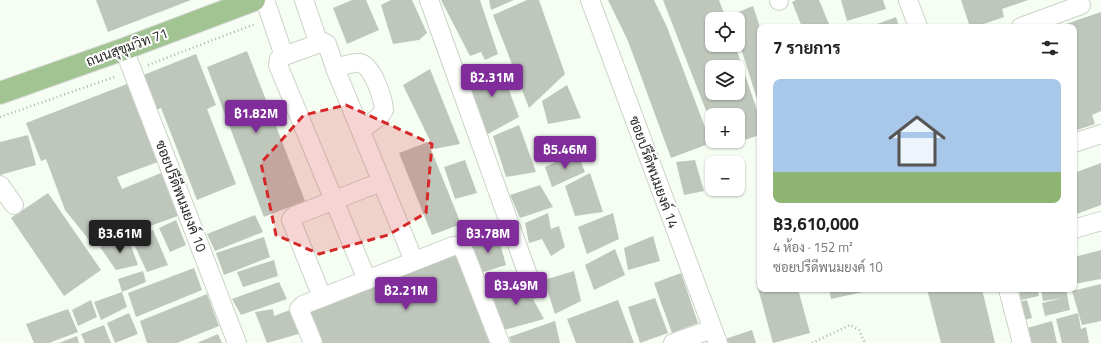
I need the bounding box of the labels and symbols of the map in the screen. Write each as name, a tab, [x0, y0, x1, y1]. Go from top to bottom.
street label: ถนนสุขุมวิท 71	[83, 22, 171, 71]
pin: ฿2.31M	[459, 64, 525, 98]
pin: ฿1.82M	[223, 100, 289, 134]
street label: ซอยปรีดีพนมยงค์ 14	[624, 113, 685, 231]
pin: ฿5.46M	[532, 136, 598, 170]
street label: ซอยปรีดีพนมยงค์ 10	[150, 137, 213, 255]
pin: ฿3.61M	[87, 220, 153, 254]
pin: ฿3.78M	[455, 220, 521, 254]
pin: ฿3.49M	[483, 272, 549, 306]
pin: ฿2.21M	[373, 277, 439, 311]

